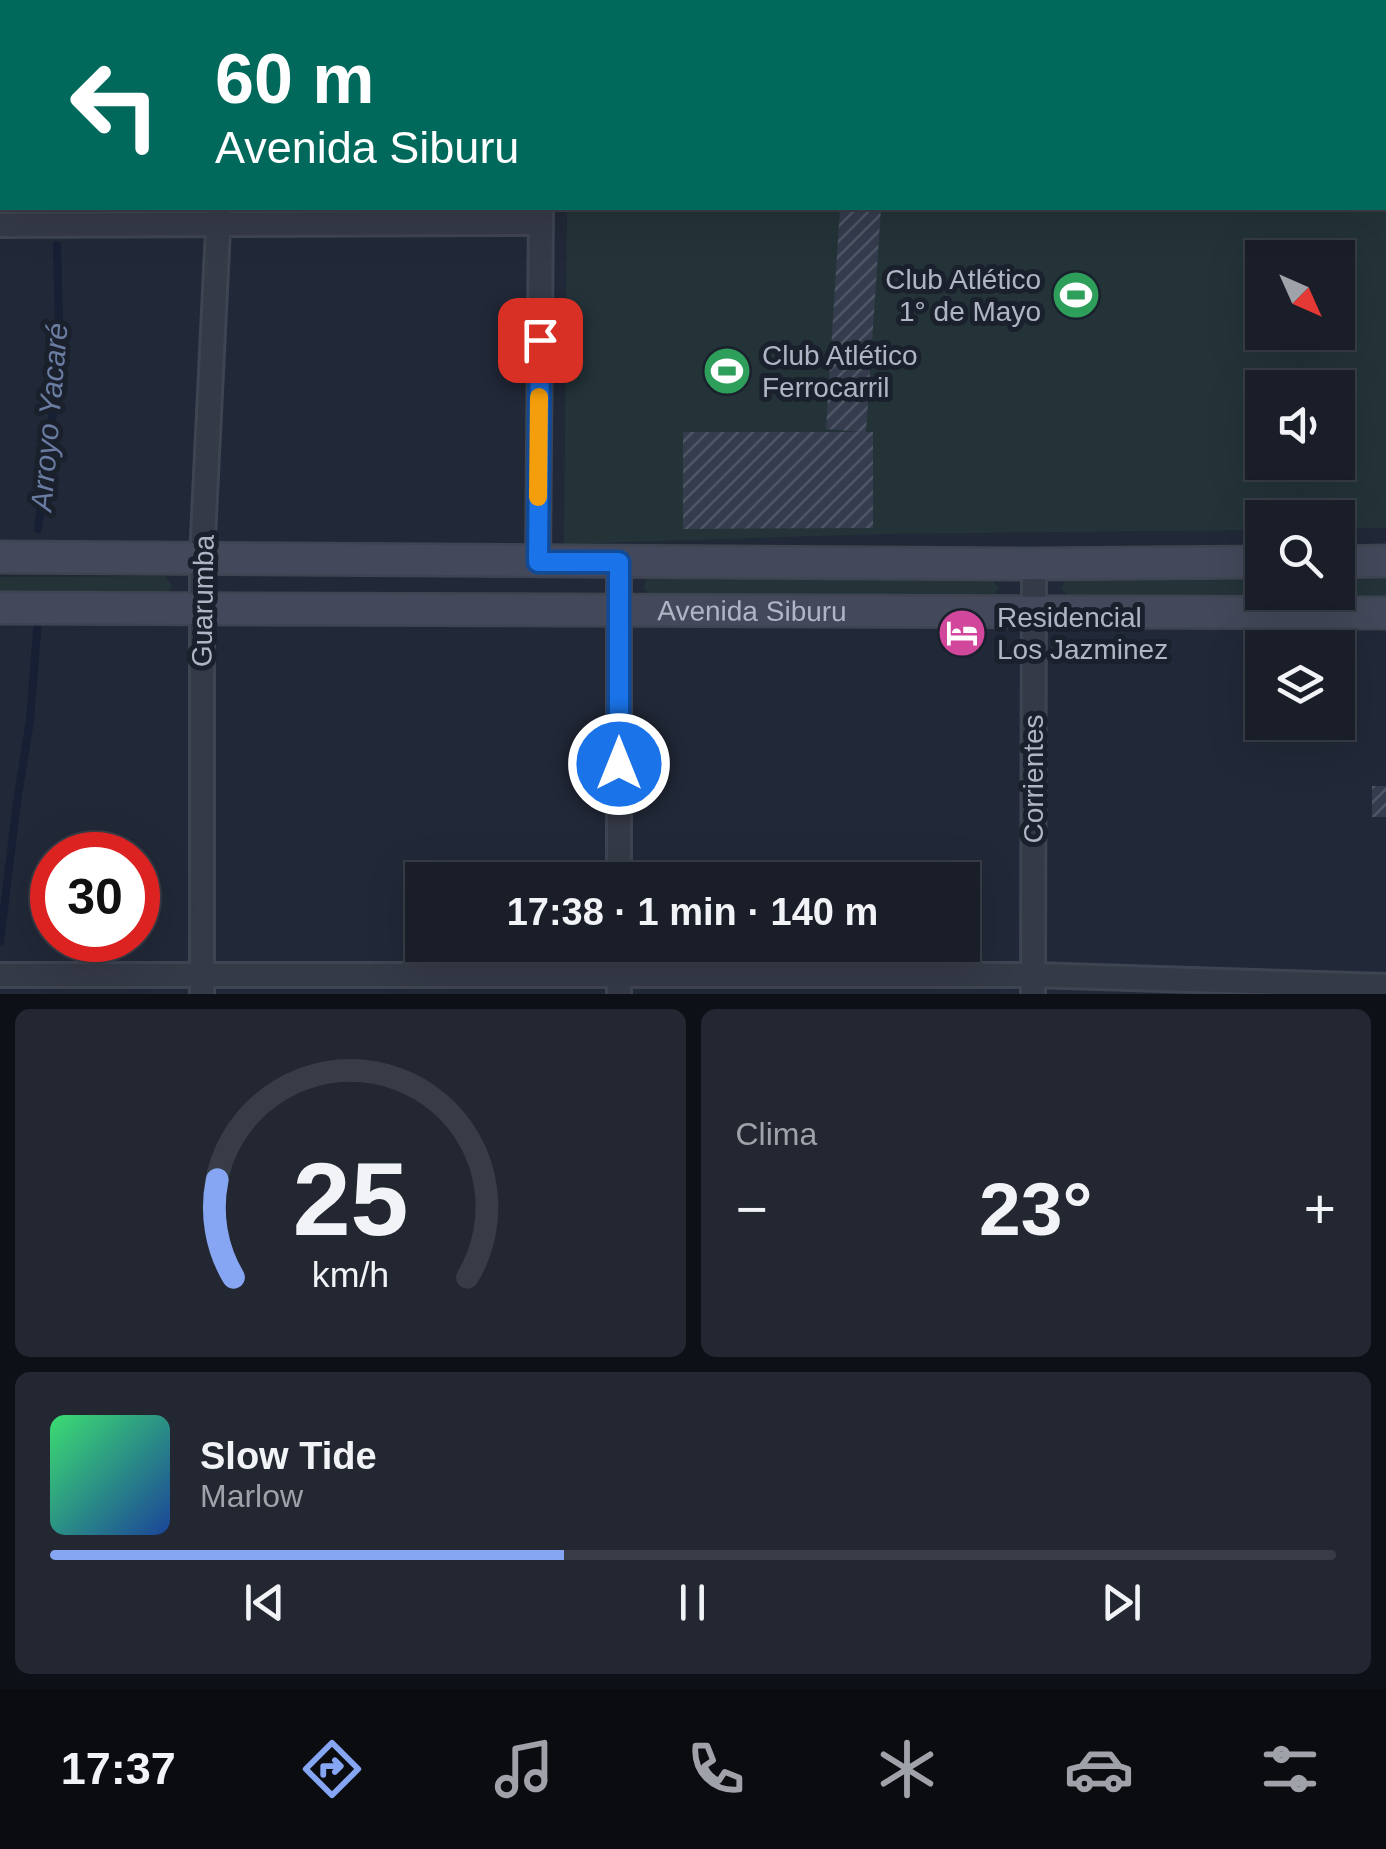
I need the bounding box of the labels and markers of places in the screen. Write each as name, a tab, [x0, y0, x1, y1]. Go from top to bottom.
place label: Club Atlético 1° de Mayo	[885, 264, 1041, 327]
sports icon: Club Atlético 1° de Mayo	[1050, 269, 1102, 321]
pin	[498, 298, 583, 383]
place label: Club Atlético Ferrocarril	[762, 340, 918, 403]
sports icon: Club Atlético Ferrocarril	[701, 345, 753, 397]
place label: Residencial Los Jazminez	[997, 602, 1168, 665]
hotel icon: Residencial Los Jazminez	[936, 607, 988, 659]

